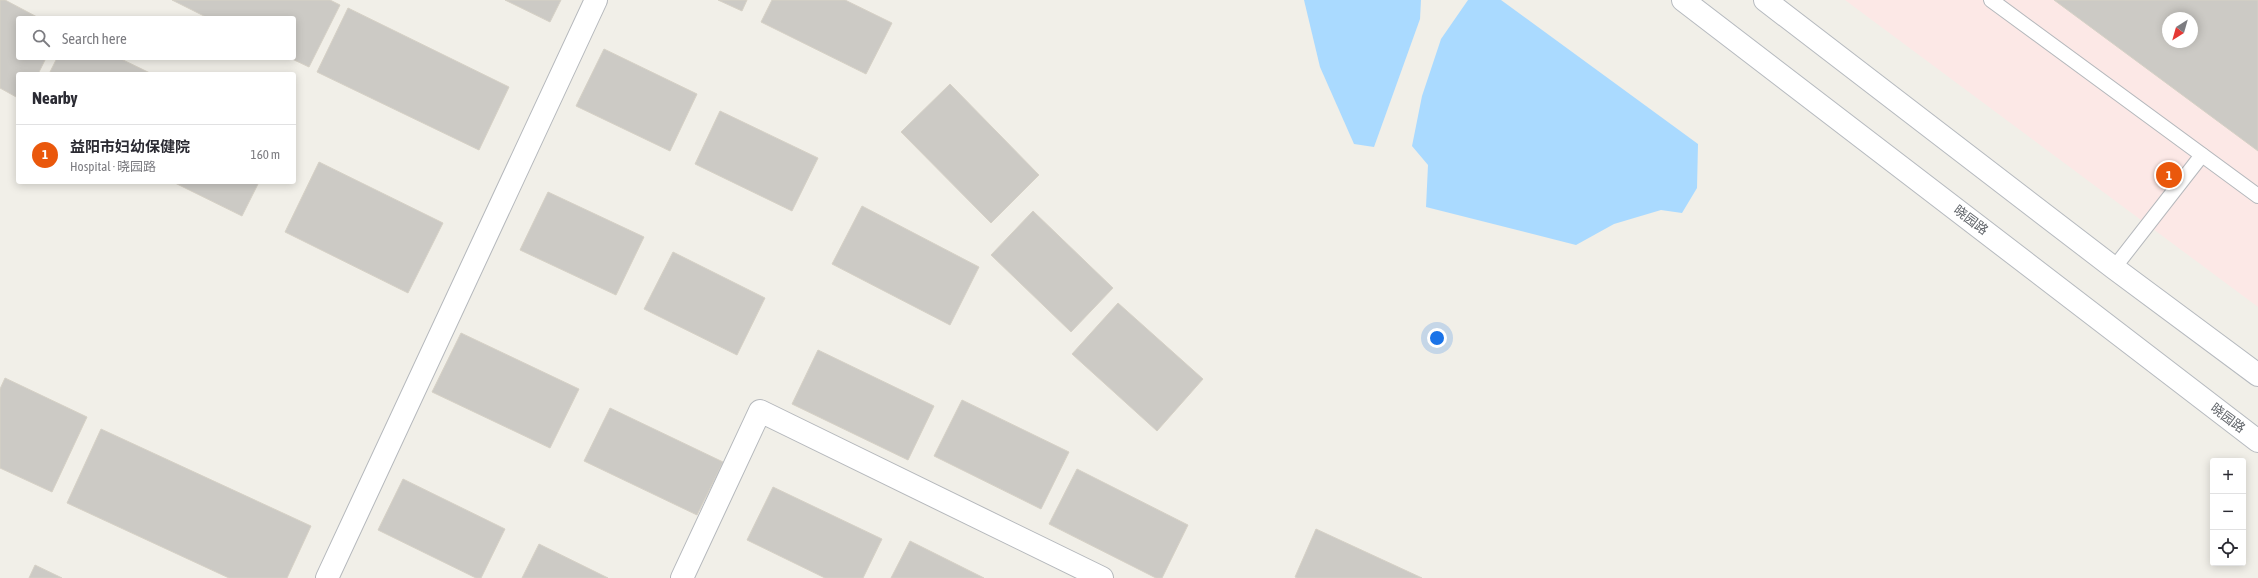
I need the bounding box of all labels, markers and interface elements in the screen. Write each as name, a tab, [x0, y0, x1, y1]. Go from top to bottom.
north arrow	[2162, 12, 2198, 48]
search box	[16, 16, 296, 60]
icon: search	[30, 27, 52, 49]
text: Search here	[62, 30, 127, 47]
text: Nearby	[32, 88, 78, 108]
text: 益阳市妇幼保健院	[70, 138, 190, 155]
text: 1	[42, 147, 48, 162]
text: 160 m	[251, 147, 280, 162]
text: Hospital · 晓园路	[70, 159, 156, 174]
pin: 1	[2156, 160, 2182, 190]
street label: 晓园路	[1951, 202, 1991, 238]
your location	[1427, 328, 1447, 348]
street label: 晓园路	[2208, 400, 2248, 436]
map controls	[2210, 458, 2246, 566]
button: +	[2210, 458, 2246, 494]
button: −	[2210, 494, 2246, 530]
button: locate	[2210, 530, 2246, 566]

